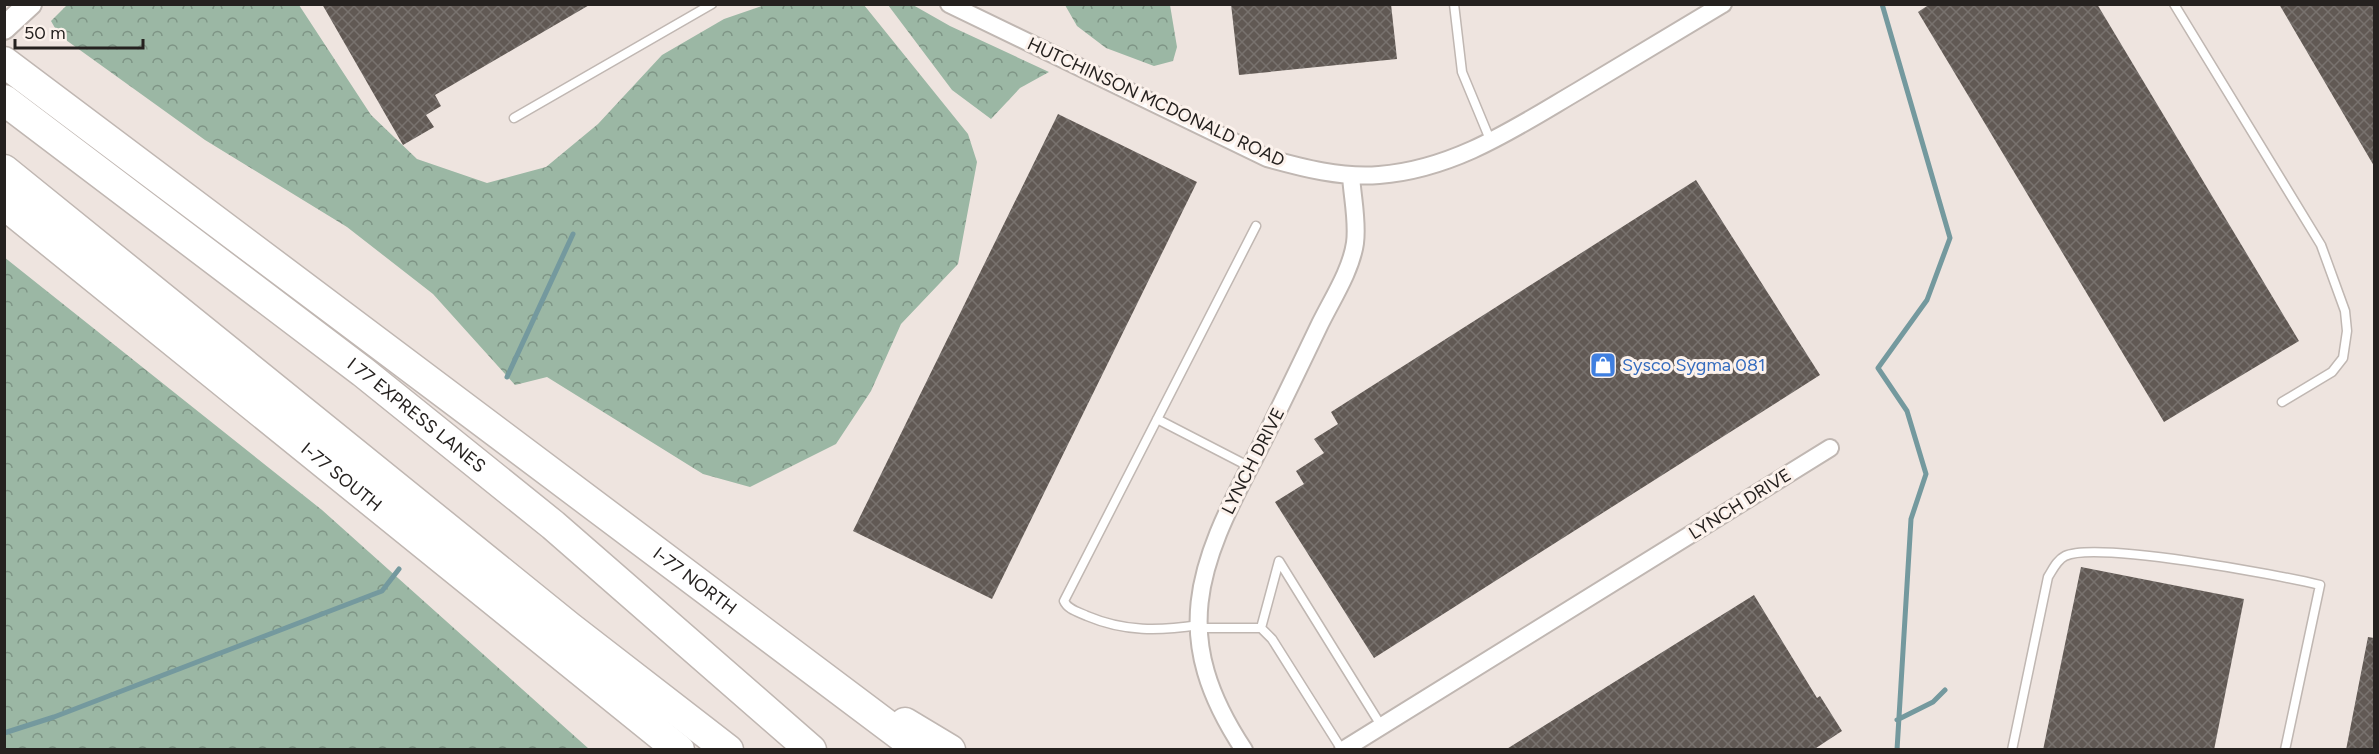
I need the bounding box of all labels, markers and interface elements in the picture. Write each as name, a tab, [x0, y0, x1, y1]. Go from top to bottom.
scale bar	[15, 12, 142, 50]
text: 50 m	[24, 22, 66, 44]
street label: HUTCHINSON MCDONALD ROAD	[1024, 33, 1288, 171]
shop icon: Sysco Sygma 081	[1588, 350, 1618, 380]
street label: I 77 EXPRESS LANES	[343, 353, 490, 477]
place label: Sysco Sygma 081	[1622, 354, 1765, 376]
street label: LYNCH DRIVE	[1217, 404, 1289, 518]
street label: I-77 SOUTH	[297, 438, 386, 516]
street label: LYNCH DRIVE	[1685, 464, 1795, 544]
street label: I-77 NORTH	[649, 542, 741, 619]

